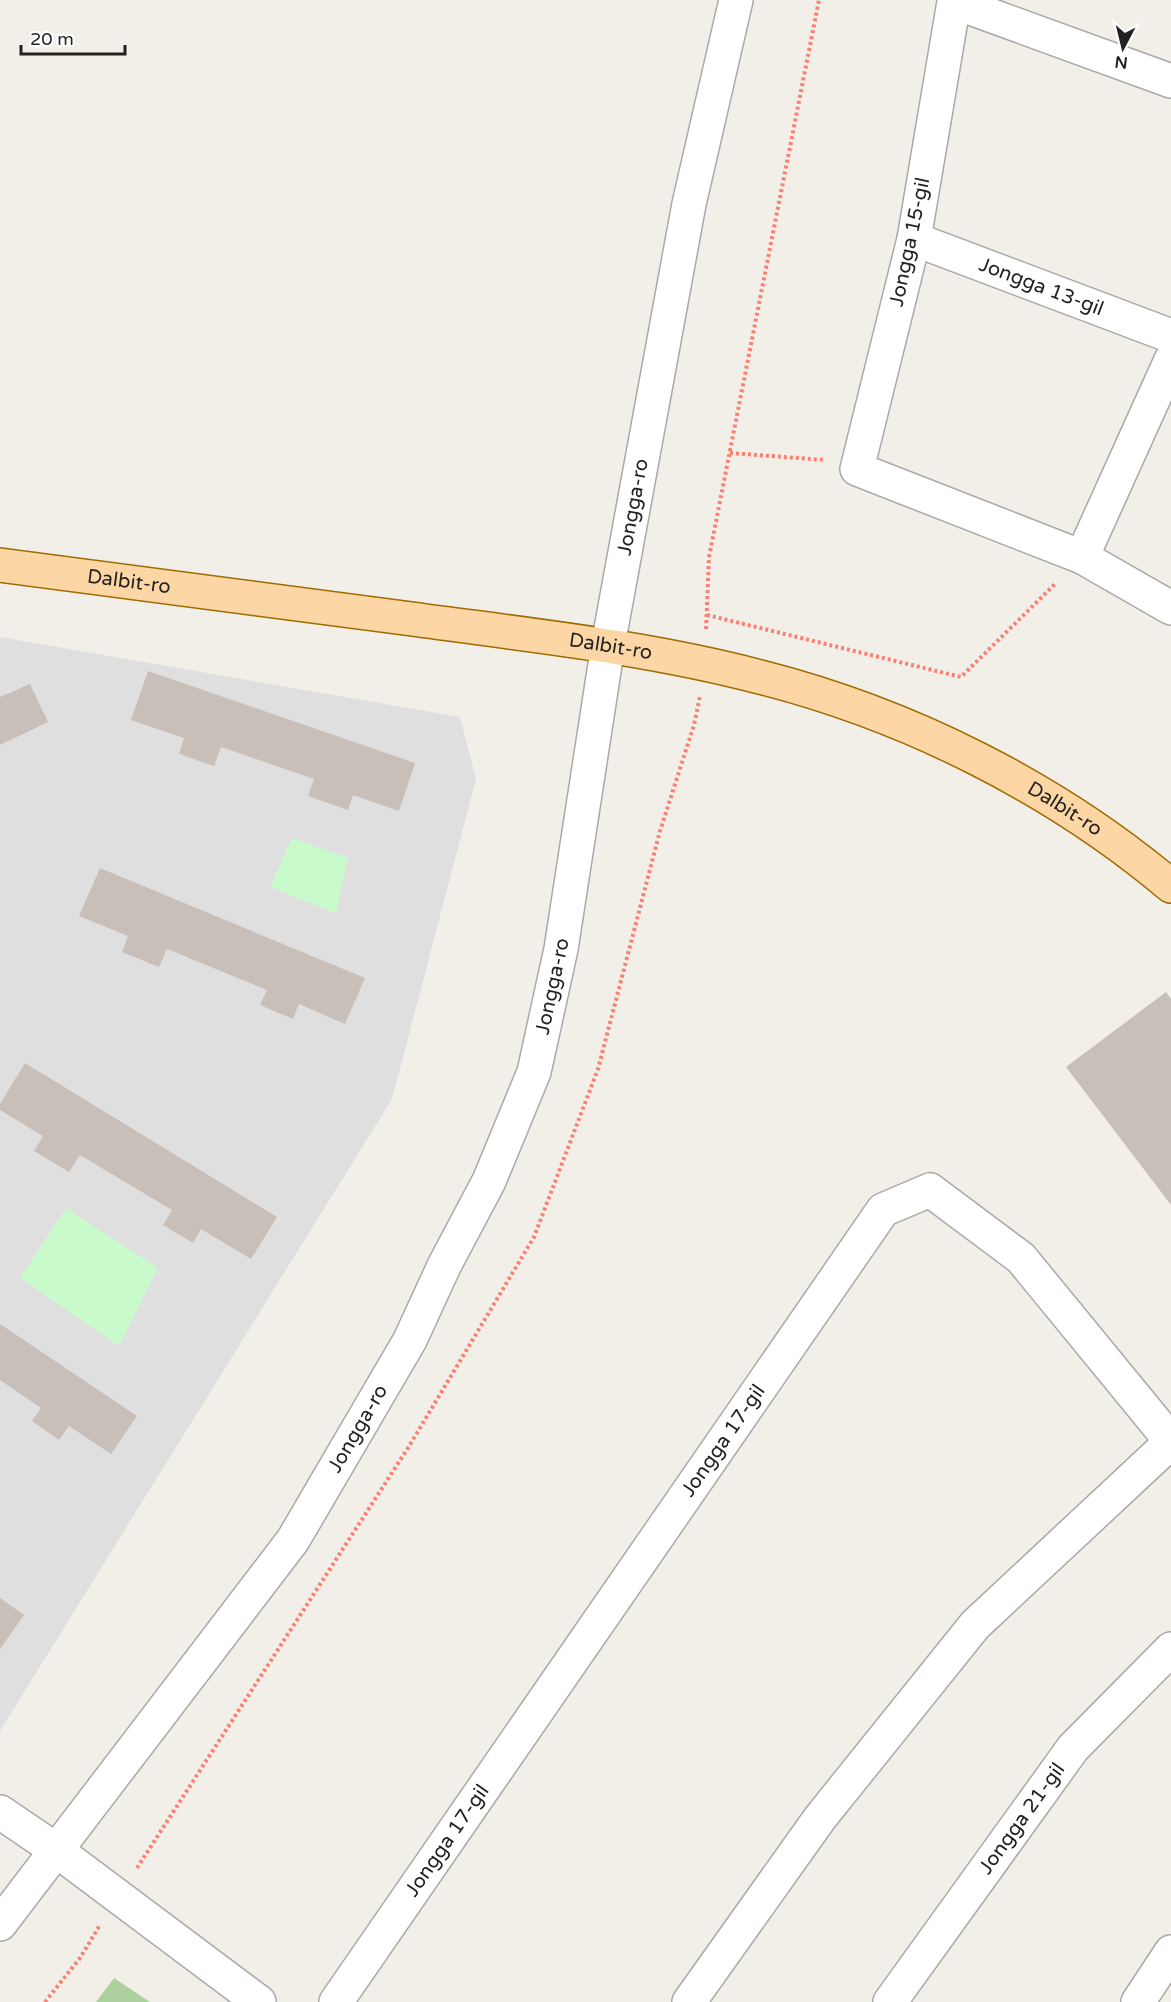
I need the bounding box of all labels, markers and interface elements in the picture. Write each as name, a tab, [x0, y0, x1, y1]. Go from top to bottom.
scale bar	[21, 18, 124, 56]
north arrow	[1093, 18, 1153, 78]
text: 20 m	[30, 28, 74, 50]
text: N	[1114, 51, 1129, 73]
street label: Jongga 15-gil	[885, 175, 935, 309]
street label: Jongga 13-gil	[976, 253, 1107, 321]
street label: Jongga-ro	[613, 457, 654, 557]
street label: Dalbit-ro	[86, 565, 172, 599]
street label: Dalbit-ro	[567, 628, 654, 665]
street label: Dalbit-ro	[1023, 776, 1107, 842]
street label: Jongga-ro	[531, 937, 575, 1037]
street label: Jongga-ro	[323, 1380, 393, 1477]
street label: Jongga 17-gil	[677, 1380, 771, 1502]
street label: Jongga 21-gil	[974, 1758, 1070, 1879]
street label: Jongga 17-gil	[400, 1780, 494, 1901]

